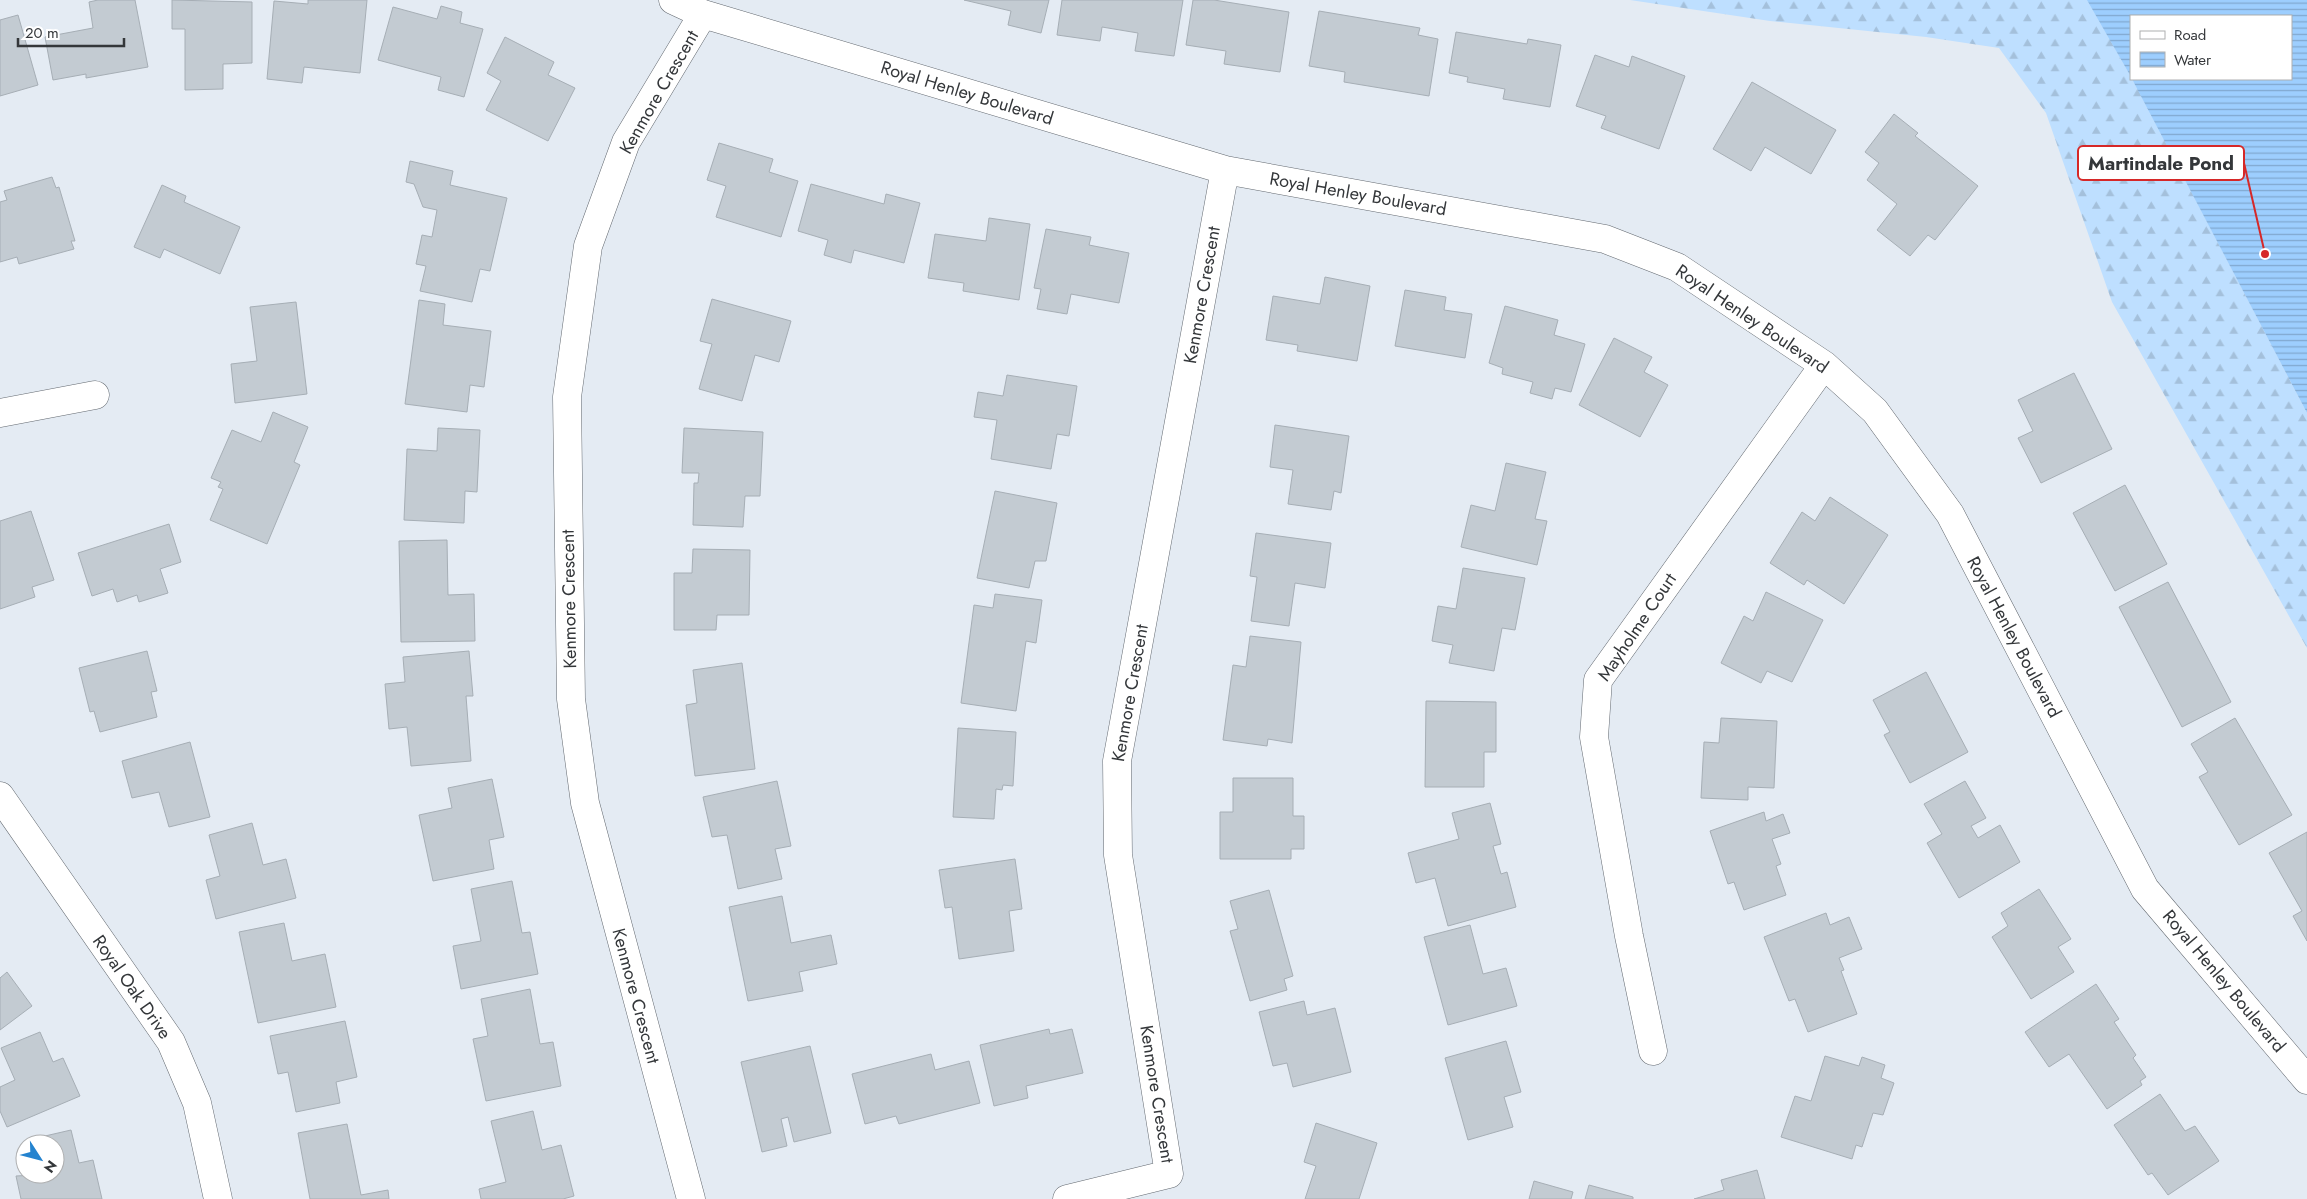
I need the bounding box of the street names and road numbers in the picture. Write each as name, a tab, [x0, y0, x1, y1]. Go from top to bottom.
street label: Kenmore Crescent	[613, 25, 705, 159]
street label: Royal Henley Boulevard	[877, 54, 1057, 132]
street label: Royal Henley Boulevard	[1267, 166, 1449, 222]
street label: Kenmore Crescent	[1177, 224, 1227, 366]
street label: Royal Henley Boulevard	[1670, 258, 1834, 380]
street label: Kenmore Crescent	[555, 529, 583, 669]
street label: Royal Henley Boulevard	[1960, 552, 2068, 722]
street label: Mayholme Court	[1591, 567, 1683, 686]
street label: Kenmore Crescent	[1105, 622, 1155, 764]
street label: Royal Henley Boulevard	[2156, 904, 2292, 1058]
street label: Kenmore Crescent	[605, 925, 667, 1067]
street label: Royal Oak Drive	[86, 930, 178, 1044]
street label: Kenmore Crescent	[1133, 1023, 1181, 1165]

